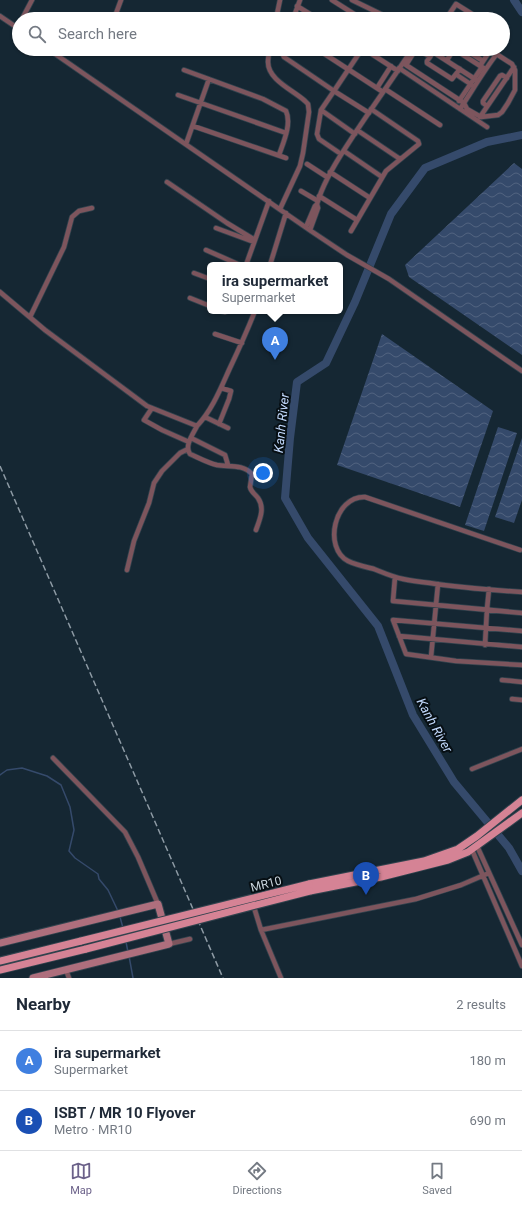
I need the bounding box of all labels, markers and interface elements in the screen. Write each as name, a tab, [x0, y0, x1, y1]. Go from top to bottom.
search box	[12, 12, 510, 56]
icon: search	[26, 23, 48, 45]
text: Search here	[58, 25, 137, 43]
popup	[207, 262, 343, 314]
text: ira supermarket	[222, 272, 328, 290]
text: Supermarket	[222, 290, 296, 305]
pin: A	[262, 327, 288, 360]
water label: Kanh River	[271, 392, 292, 454]
your location	[253, 463, 273, 483]
water label: Kanh River	[414, 696, 456, 756]
pin: B	[353, 862, 379, 895]
street label: MR10	[249, 873, 283, 895]
text: Nearby	[16, 994, 71, 1014]
text: 2 results	[456, 997, 506, 1012]
text: ira supermarket	[54, 1044, 161, 1062]
text: A	[25, 1053, 33, 1068]
text: 180 m	[469, 1053, 506, 1068]
text: Supermarket	[54, 1062, 128, 1077]
text: ISBT / MR 10 Flyover	[54, 1104, 195, 1122]
text: B	[25, 1113, 33, 1128]
text: 690 m	[469, 1113, 506, 1128]
text: Metro · MR10	[54, 1122, 132, 1137]
tab: Map	[70, 1160, 92, 1197]
tab: Directions	[232, 1160, 282, 1197]
tab: Saved	[422, 1160, 452, 1197]

